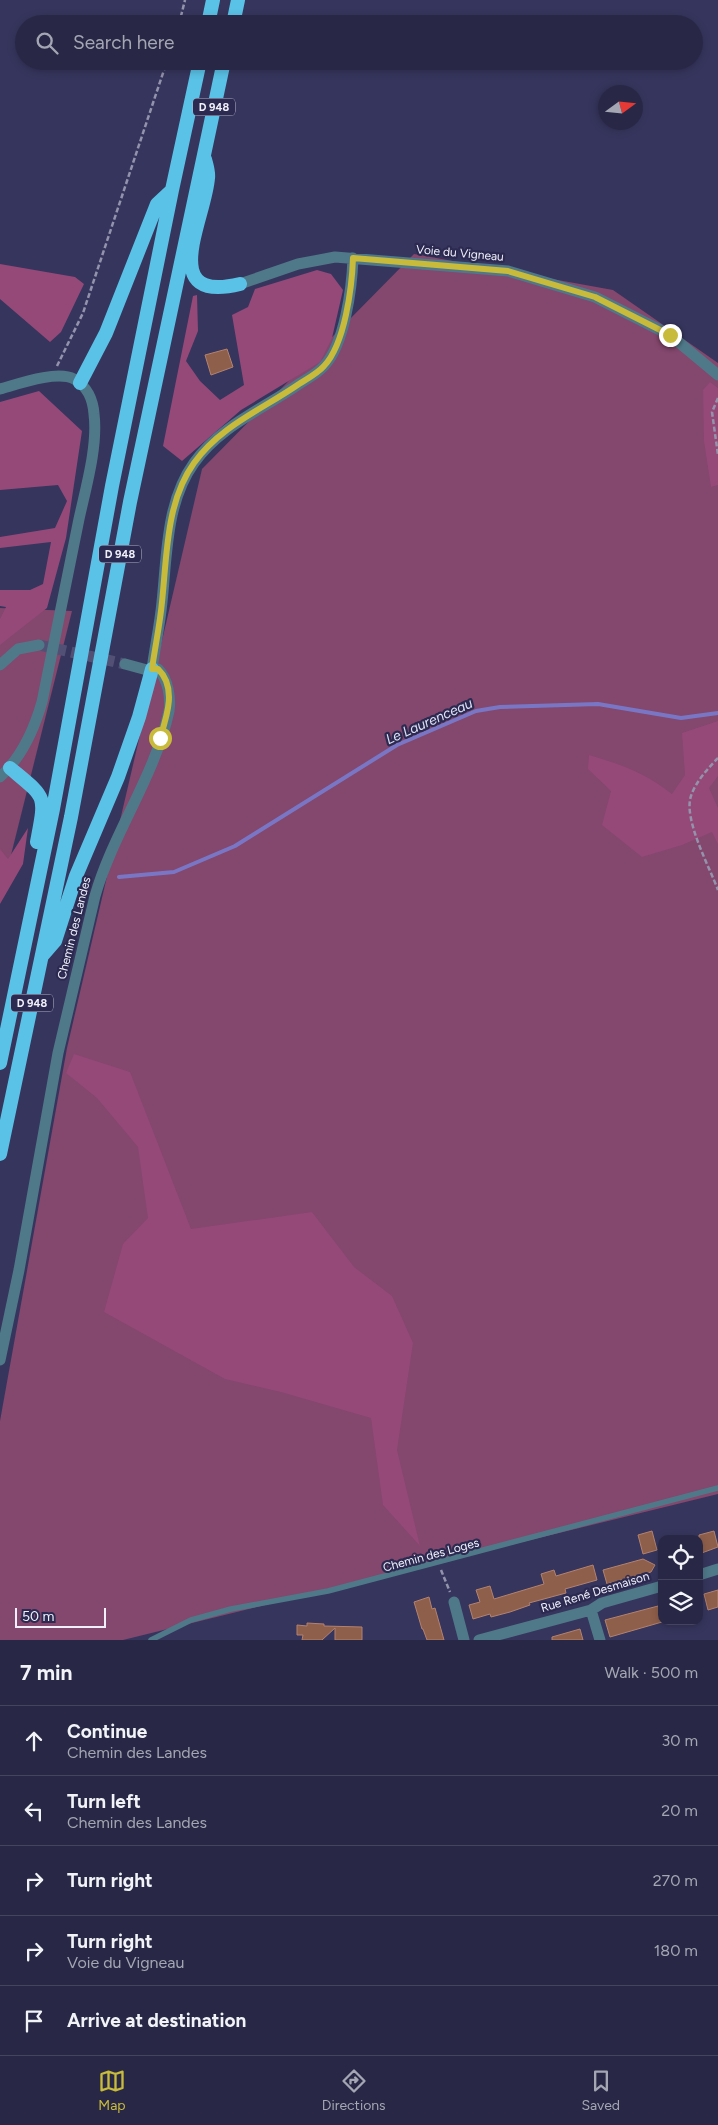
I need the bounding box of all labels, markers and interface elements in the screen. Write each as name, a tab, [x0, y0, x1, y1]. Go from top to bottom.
search box	[15, 15, 703, 70]
icon: search	[33, 29, 61, 57]
text: Search here	[73, 31, 175, 54]
north arrow	[598, 85, 643, 130]
road number: D 948	[193, 98, 235, 115]
street label: Voie du Vigneau	[416, 242, 504, 264]
route end	[659, 324, 682, 347]
road number: D 948	[99, 546, 141, 562]
water label: Le Laurenceau	[383, 695, 475, 748]
route start	[149, 727, 172, 750]
street label: Chemin des Landes	[55, 875, 94, 981]
road number: D 948	[11, 994, 53, 1011]
street label: Chemin des Loges	[381, 1535, 481, 1575]
map controls	[658, 1535, 703, 1625]
button: locate	[658, 1535, 703, 1580]
street label: Rue René Desmaison	[539, 1569, 651, 1615]
button: layers	[658, 1580, 703, 1625]
scale bar	[15, 1605, 106, 1628]
text: 50 m	[22, 1608, 54, 1625]
text: 7 min	[20, 1660, 72, 1685]
text: Walk · 500 m	[605, 1663, 698, 1682]
text: Continue	[67, 1720, 147, 1743]
icon: ahead	[20, 1727, 48, 1755]
text: 30 m	[661, 1731, 698, 1750]
text: Chemin des Landes	[67, 1743, 207, 1762]
text: Turn left	[67, 1790, 141, 1813]
icon: left	[20, 1797, 48, 1825]
text: 20 m	[661, 1801, 698, 1820]
text: Chemin des Landes	[67, 1813, 207, 1832]
icon: right	[20, 1867, 48, 1895]
text: Turn right	[67, 1869, 153, 1892]
text: 270 m	[653, 1871, 698, 1890]
text: Turn right	[67, 1930, 153, 1953]
icon: right	[20, 1937, 48, 1965]
text: 180 m	[654, 1941, 698, 1960]
text: Voie du Vigneau	[67, 1953, 184, 1972]
icon: arrive	[20, 2007, 48, 2035]
text: Arrive at destination	[67, 2009, 246, 2032]
tab: Map	[98, 2067, 126, 2114]
tab: Directions	[322, 2067, 386, 2114]
tab: Saved	[581, 2067, 620, 2114]

